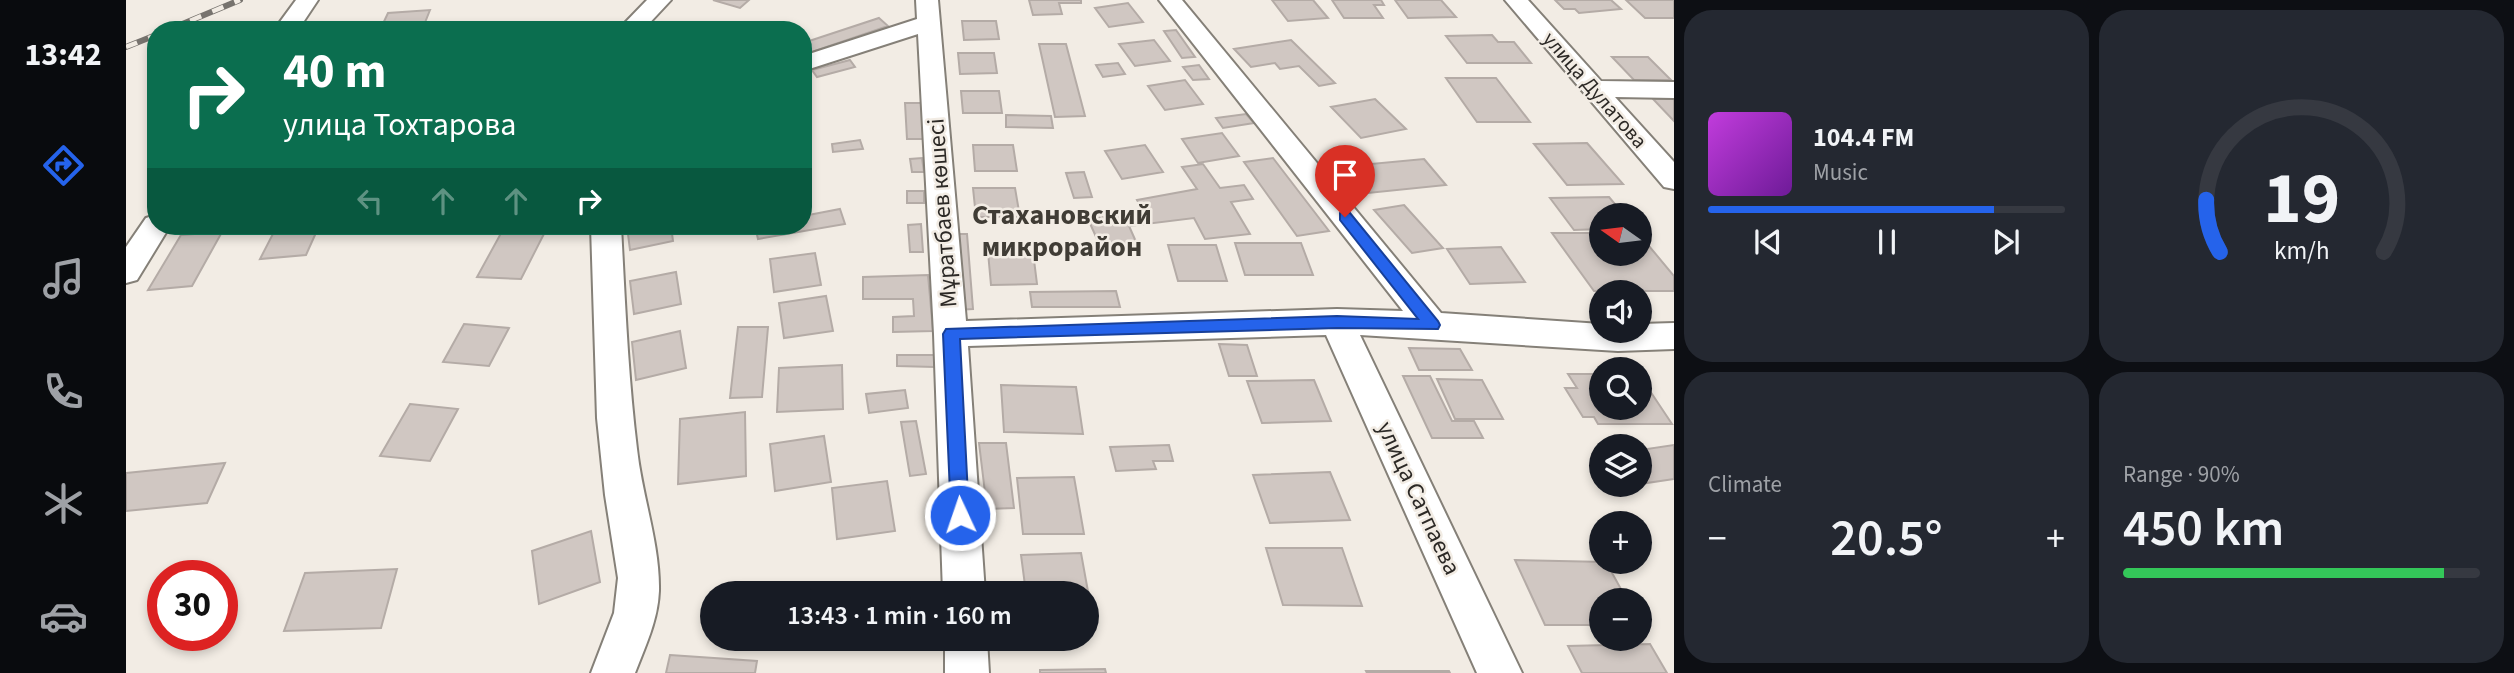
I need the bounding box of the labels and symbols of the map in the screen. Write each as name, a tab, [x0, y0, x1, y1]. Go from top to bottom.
street label: улица Дулатова	[1536, 25, 1654, 155]
street label: Мұратбаев көшесі	[918, 117, 967, 309]
pin	[1315, 145, 1375, 217]
district label: Стахановский микрорайон	[972, 195, 1152, 267]
north arrow	[1589, 203, 1652, 266]
street label: улица Сатпаева	[1368, 416, 1469, 581]
position arrow	[923, 478, 997, 552]
speed limit sign: 30	[147, 560, 238, 651]

